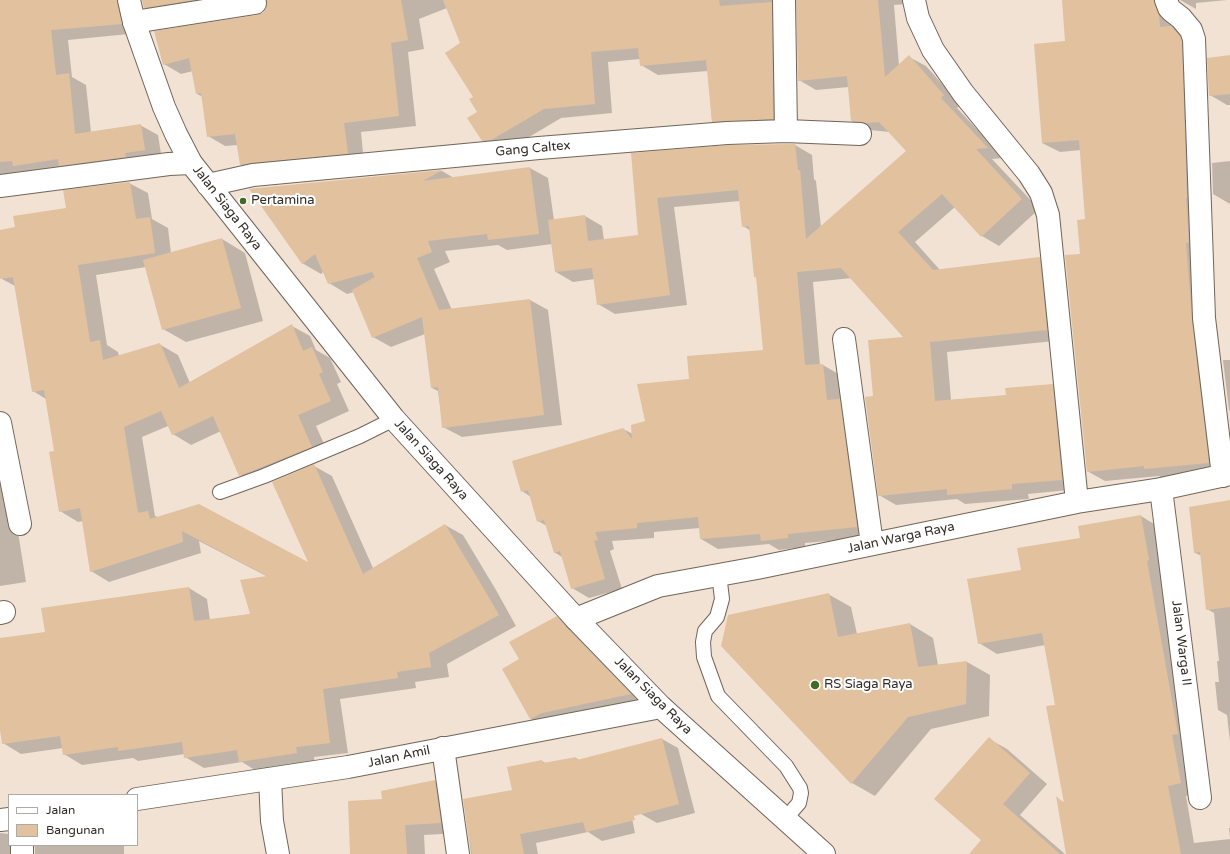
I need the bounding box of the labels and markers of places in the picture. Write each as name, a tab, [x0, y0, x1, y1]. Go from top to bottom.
place label: Pertamina	[251, 193, 315, 209]
marker: Pertamina	[238, 196, 248, 206]
place label: RS Siaga Raya	[824, 677, 913, 693]
marker: RS Siaga Raya	[809, 679, 821, 691]

